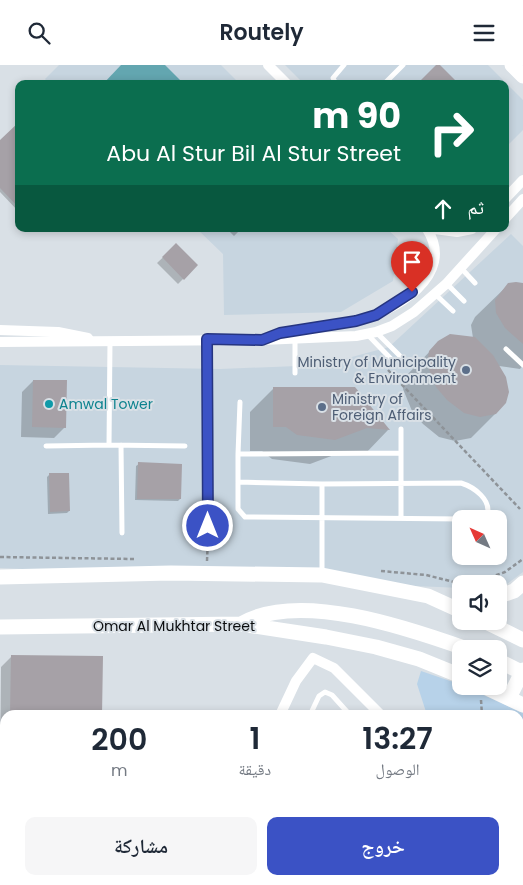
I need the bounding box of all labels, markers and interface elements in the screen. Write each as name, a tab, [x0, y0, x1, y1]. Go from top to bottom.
text: Routely	[219, 17, 304, 48]
icon: search	[25, 19, 53, 47]
icon: menu	[470, 19, 498, 47]
text: 90 m	[312, 91, 401, 140]
icon: right	[419, 100, 484, 165]
text: Abu Al Stur Bil Al Stur Street	[106, 138, 401, 169]
text: ثم	[467, 194, 484, 221]
icon: ahead	[429, 195, 457, 223]
pin	[391, 241, 433, 292]
icon: arrive	[398, 248, 426, 276]
place label: Ministry of Municipality & Environment	[297, 352, 456, 388]
marker: Ministry of Municipality & Environment	[460, 364, 472, 376]
place label: Ministry of Foreign Affairs	[332, 389, 432, 425]
place label: Amwal Tower	[59, 394, 153, 414]
marker: Amwal Tower	[43, 398, 55, 410]
marker: Ministry of Foreign Affairs	[316, 401, 328, 413]
position arrow	[181, 499, 233, 551]
north arrow	[452, 510, 508, 565]
map controls	[452, 510, 507, 695]
button: sound	[452, 575, 507, 630]
street label: Omar Al Mukhtar Street	[93, 616, 255, 636]
button: layers	[452, 640, 507, 695]
text: 1	[249, 717, 260, 760]
text: 13:27	[362, 717, 433, 760]
text: 200	[91, 718, 147, 761]
text: دقيقة	[239, 758, 271, 781]
text: الوصول	[375, 758, 420, 781]
text: m	[111, 759, 128, 782]
button: مشاركة	[25, 817, 257, 875]
button: خروج	[267, 817, 499, 875]

